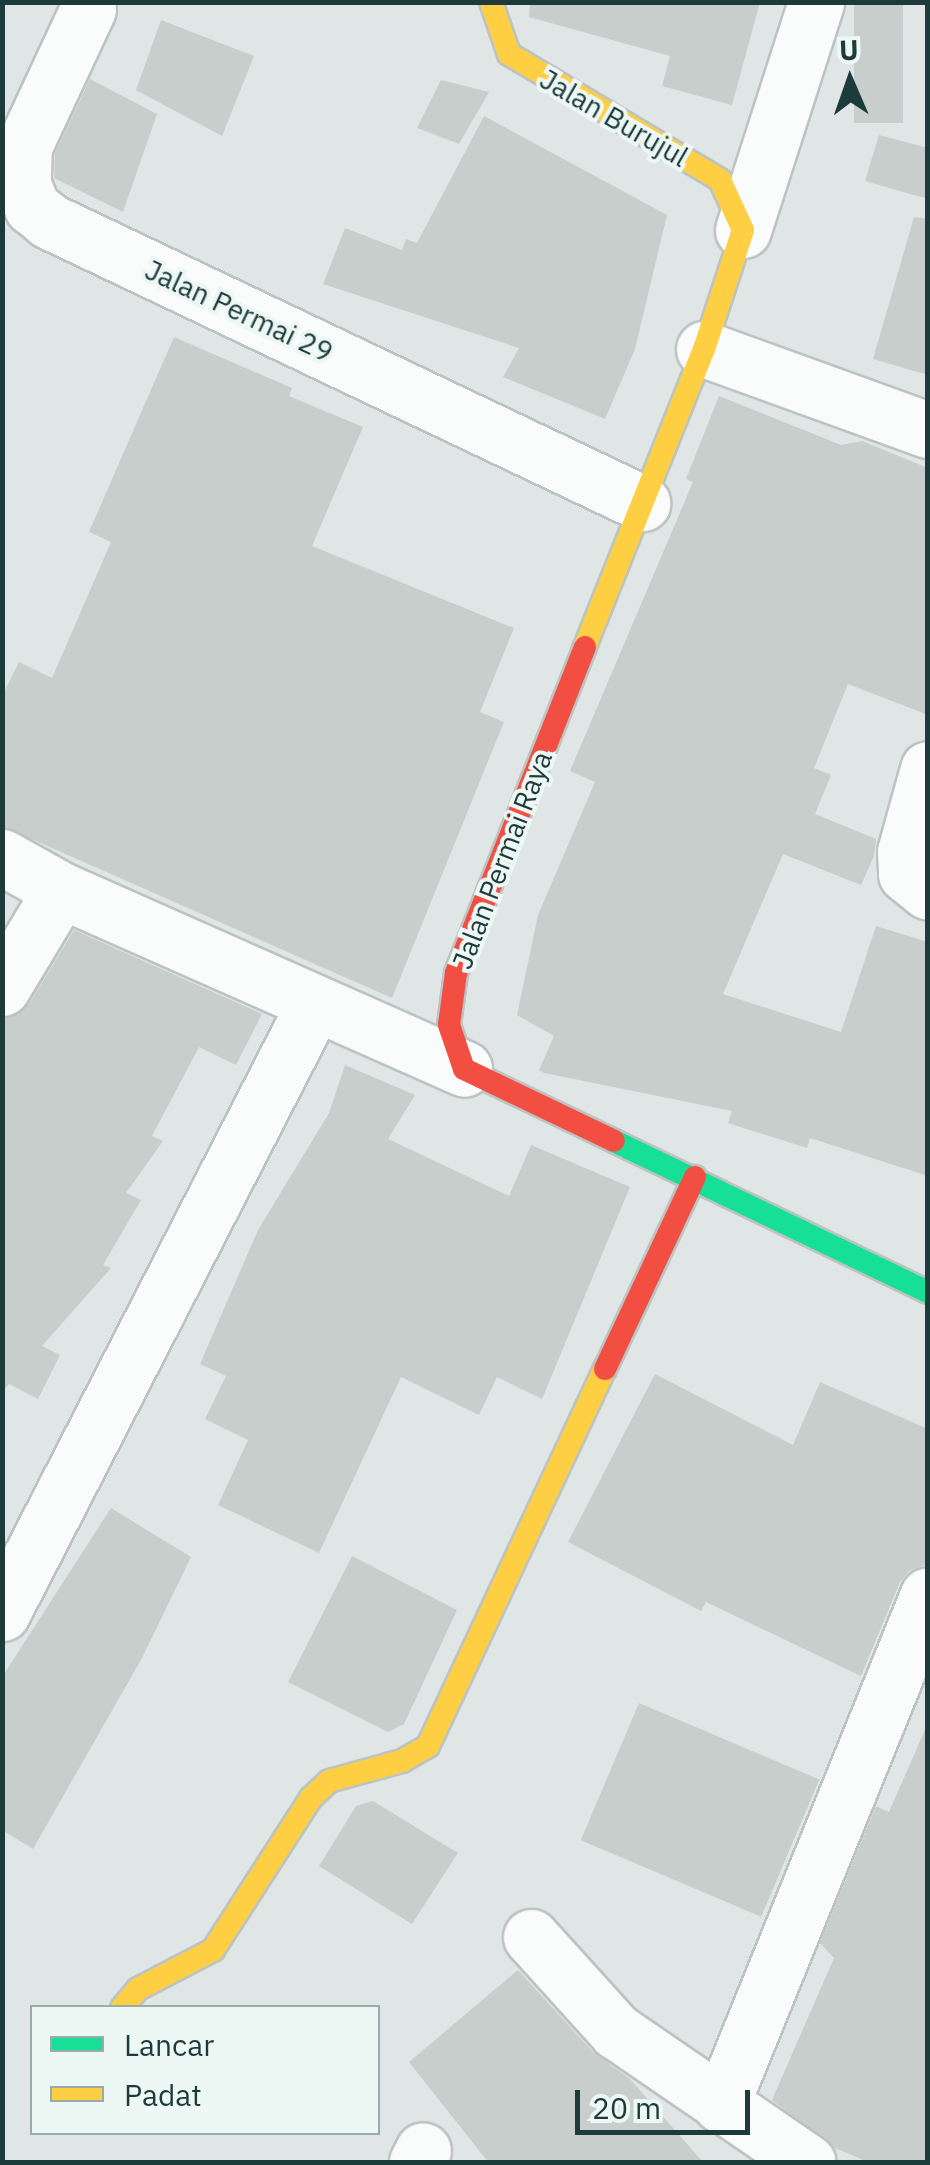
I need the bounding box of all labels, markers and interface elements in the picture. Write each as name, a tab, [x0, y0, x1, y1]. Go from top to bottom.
north arrow	[800, 30, 900, 130]
text: U	[839, 31, 859, 68]
street label: Jalan Burujul	[534, 62, 694, 174]
street label: Jalan Permai 29	[140, 253, 338, 369]
street label: Jalan Permai Raya	[445, 746, 559, 974]
legend	[30, 2005, 380, 2135]
text: Lancar	[124, 2025, 214, 2064]
scale bar	[580, 2070, 755, 2132]
text: Padat	[124, 2075, 202, 2114]
text: 20 m	[592, 2088, 661, 2127]

